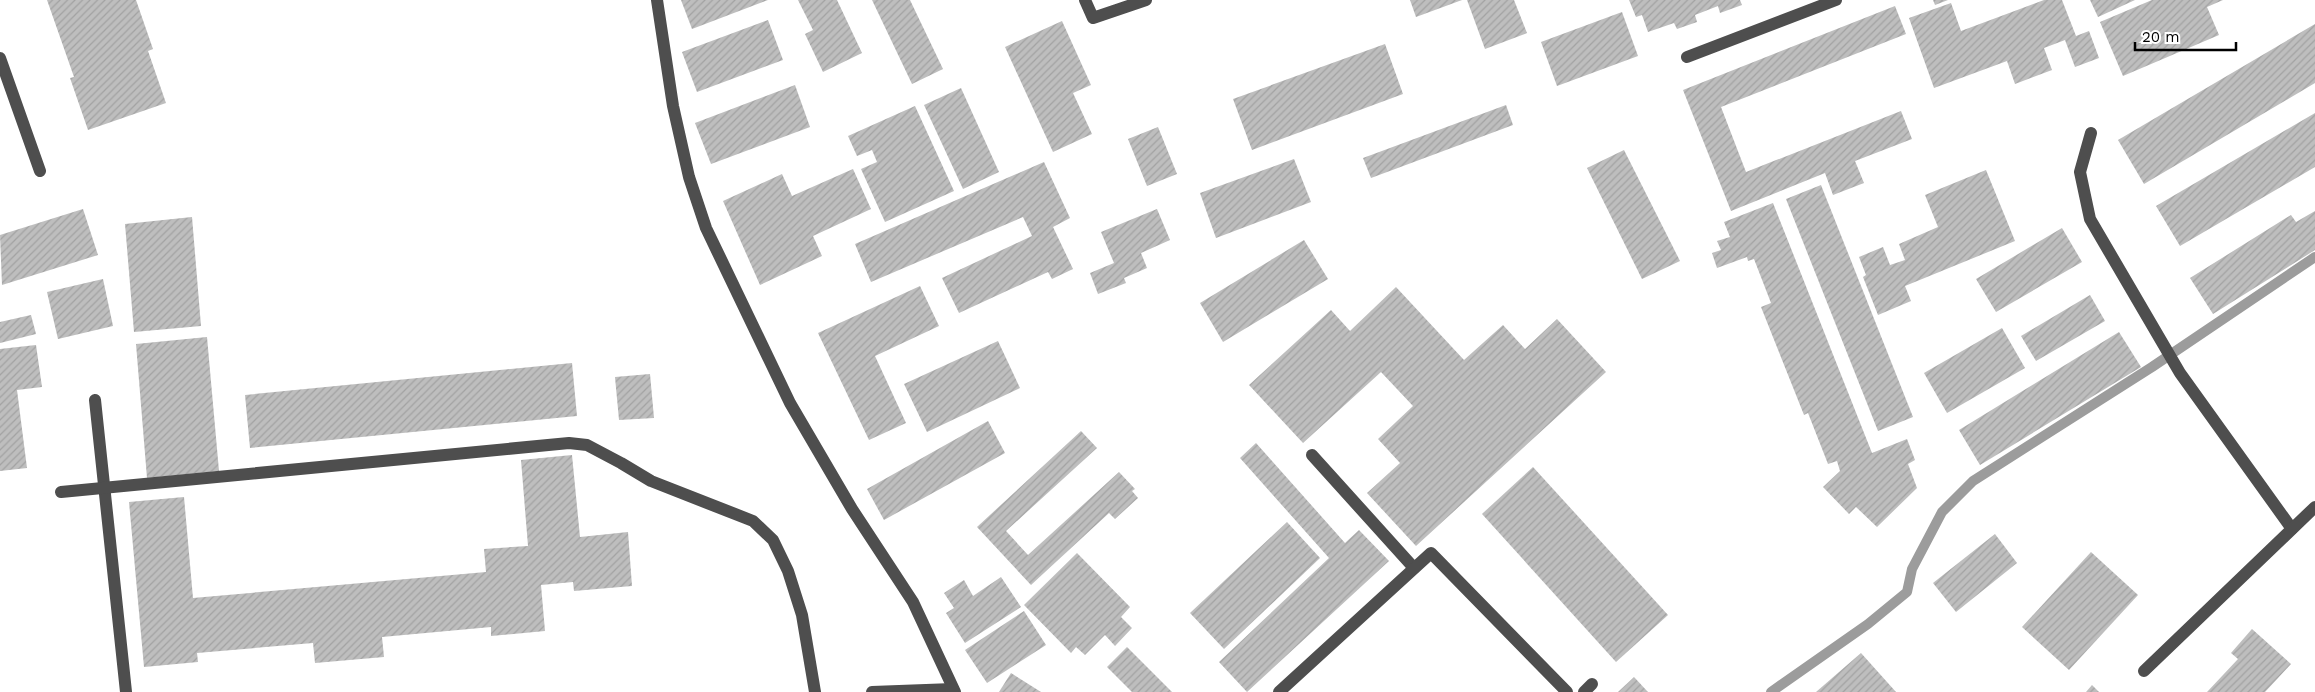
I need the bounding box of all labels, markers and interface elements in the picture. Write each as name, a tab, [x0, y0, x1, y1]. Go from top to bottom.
scale bar	[2135, 20, 2236, 52]
text: 20 m	[2142, 28, 2180, 46]

